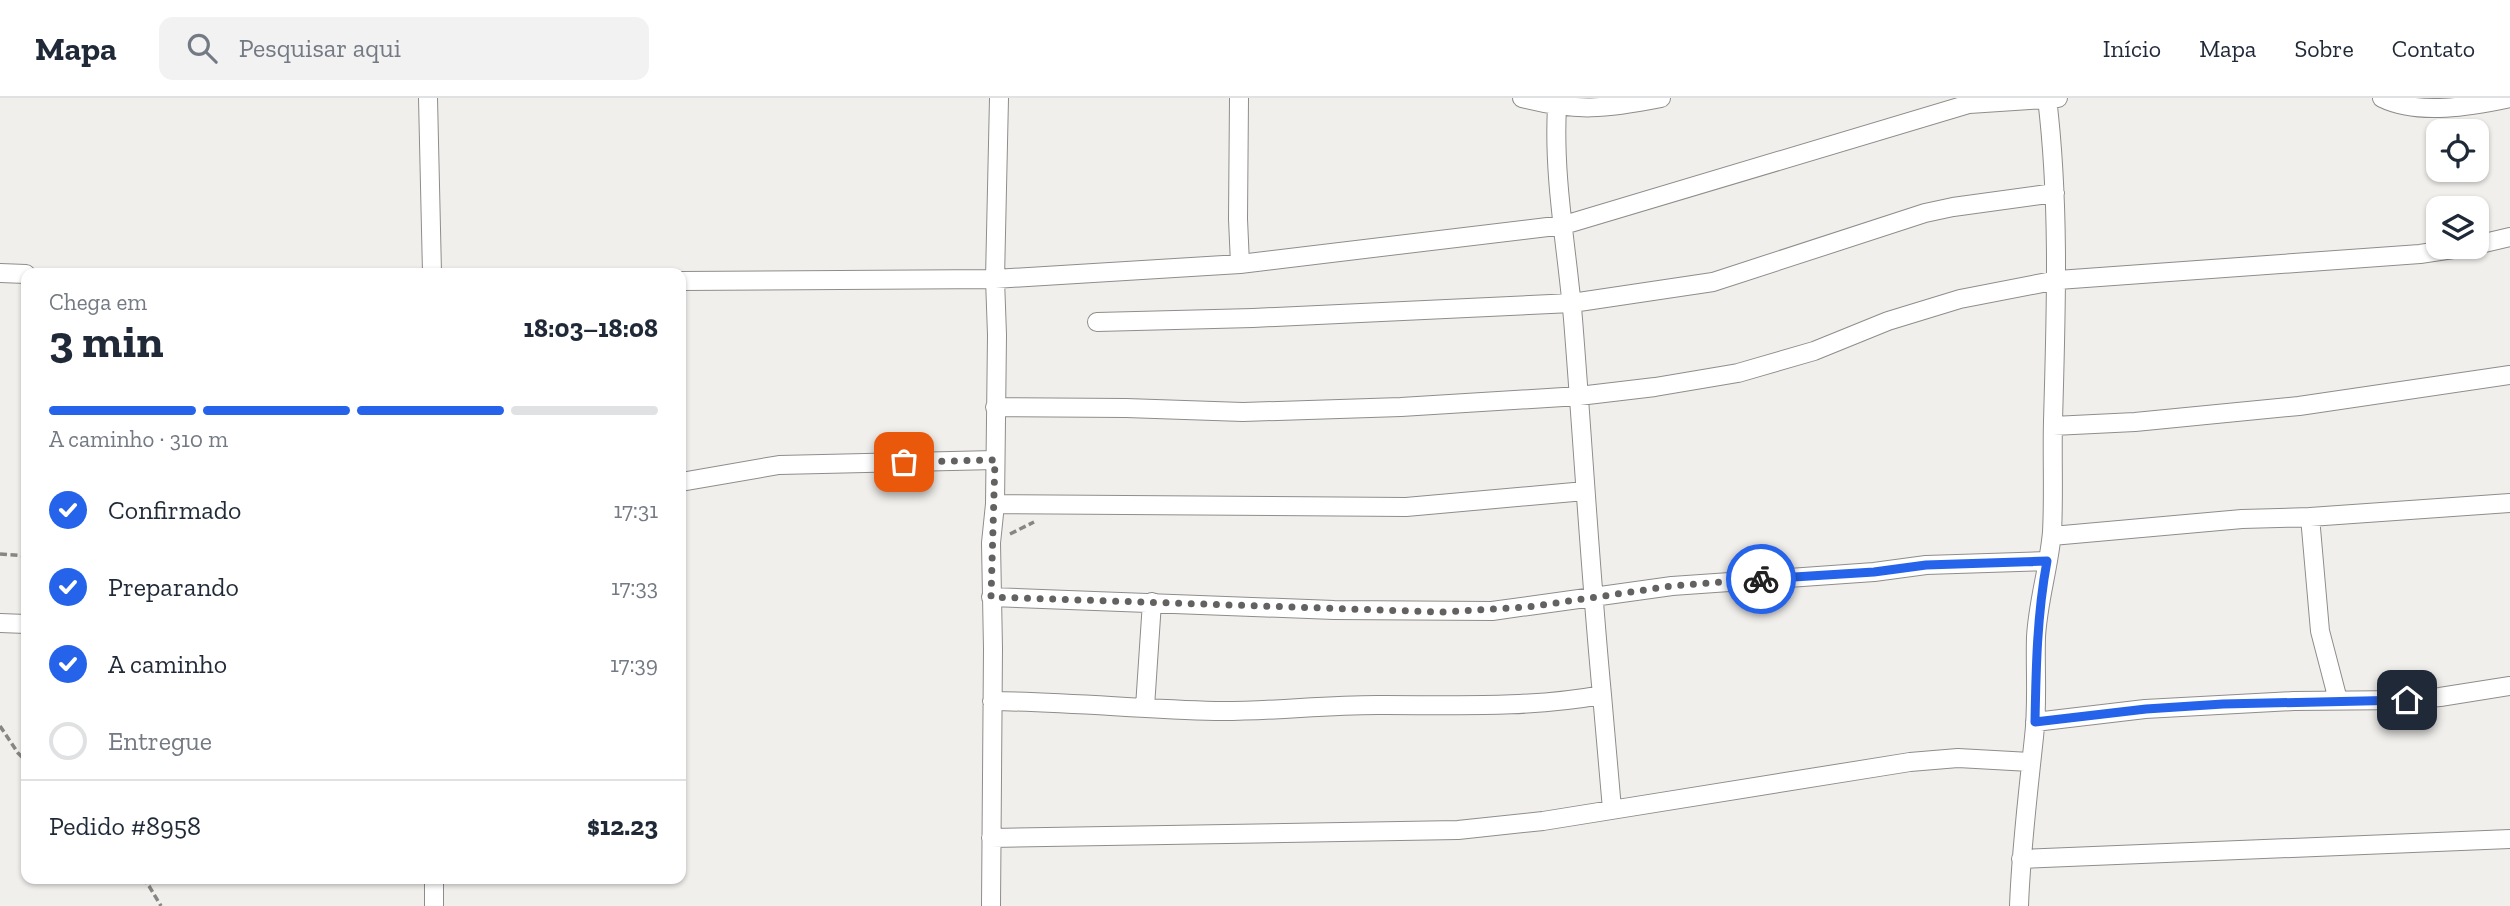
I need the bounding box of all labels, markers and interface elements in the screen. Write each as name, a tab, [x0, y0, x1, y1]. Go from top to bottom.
search box	[159, 17, 649, 80]
text: Mapa	[35, 29, 117, 68]
icon: search	[183, 29, 221, 67]
text: Pesquisar aqui	[239, 32, 401, 64]
text: Início	[2103, 34, 2161, 63]
text: Mapa	[2199, 34, 2256, 63]
text: Sobre	[2294, 34, 2354, 63]
text: Contato	[2392, 34, 2475, 63]
map controls	[2426, 119, 2489, 259]
button: locate	[2426, 119, 2489, 182]
button: layers	[2426, 196, 2489, 259]
text: Chega em	[49, 288, 147, 316]
text: 18:03–18:08	[523, 312, 658, 344]
text: 3 min	[49, 314, 163, 369]
text: A caminho · 310 m	[49, 425, 228, 453]
pin	[874, 432, 934, 492]
icon: bag	[885, 443, 923, 481]
icon: check	[49, 491, 87, 529]
text: Confirmado	[108, 494, 241, 526]
text: 17:31	[613, 496, 658, 524]
courier	[1726, 544, 1796, 614]
icon: bike	[1742, 560, 1780, 598]
icon: check	[49, 568, 87, 606]
text: Preparando	[108, 571, 239, 603]
text: 17:33	[611, 573, 658, 601]
icon: check	[49, 645, 87, 683]
text: A caminho	[108, 648, 227, 680]
text: 17:39	[610, 650, 658, 678]
pin	[2377, 670, 2437, 730]
icon: home	[2388, 681, 2426, 719]
text: Entregue	[108, 725, 212, 757]
text: Pedido #8958	[49, 810, 201, 842]
text: $12.23	[587, 810, 658, 842]

